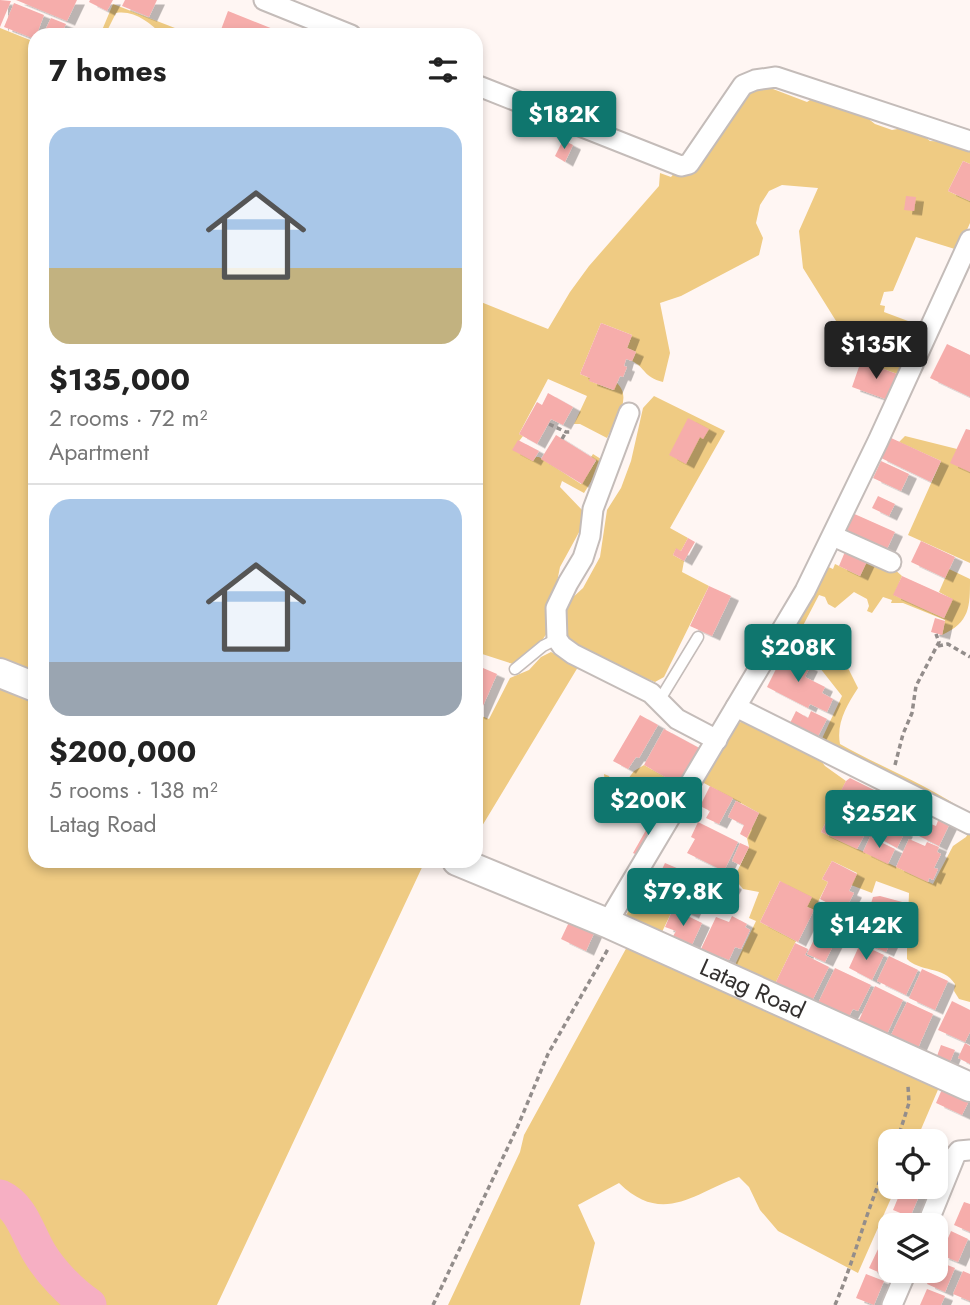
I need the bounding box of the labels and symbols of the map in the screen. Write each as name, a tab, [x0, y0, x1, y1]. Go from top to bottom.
pin: $182K	[515, 92, 613, 151]
pin: $135K	[827, 322, 925, 381]
pin: $208K	[749, 624, 847, 684]
pin: $200K	[599, 778, 697, 837]
pin: $252K	[830, 790, 928, 850]
pin: $79.8K	[626, 869, 740, 928]
pin: $142K	[817, 902, 915, 962]
street label: Latag Road	[694, 949, 811, 1027]

